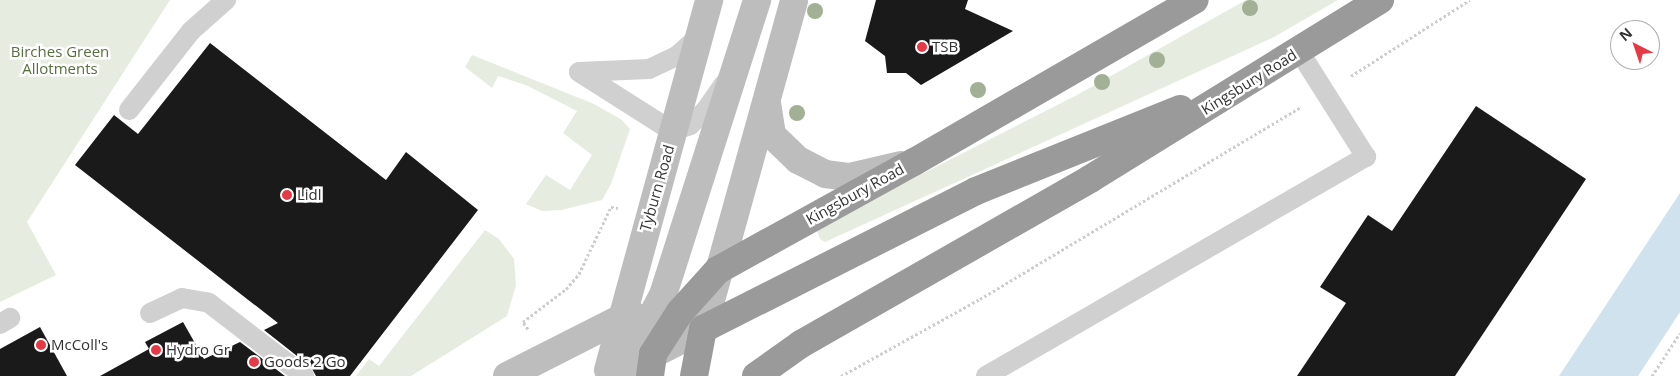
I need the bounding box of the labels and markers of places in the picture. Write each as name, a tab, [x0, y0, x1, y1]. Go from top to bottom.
place label: TSB	[932, 38, 958, 56]
marker: TSB	[916, 41, 928, 53]
place label: Lidl	[297, 186, 322, 204]
marker: Lidl	[281, 189, 293, 201]
place label: McColl's	[51, 336, 108, 354]
marker: McColl's	[35, 339, 47, 351]
place label: Hydro Gr	[166, 341, 230, 359]
marker: Hydro Gr	[150, 344, 162, 356]
place label: Goods 2 Go	[264, 353, 346, 371]
marker: Goods 2 Go	[248, 356, 260, 368]

